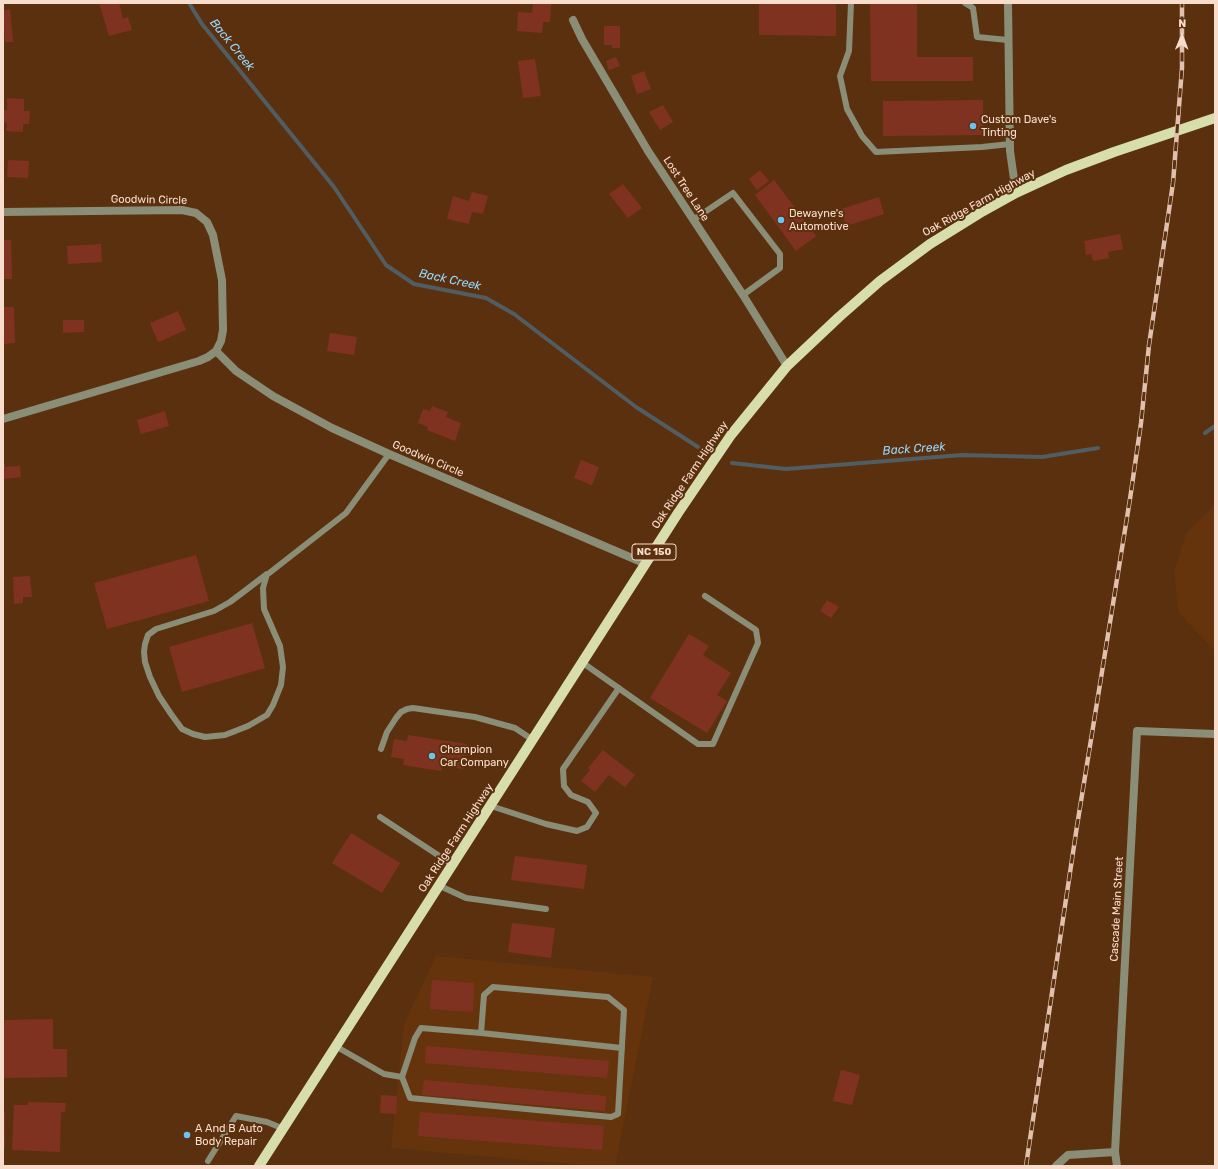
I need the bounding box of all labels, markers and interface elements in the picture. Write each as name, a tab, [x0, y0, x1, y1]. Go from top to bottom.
water label: Back Creek	[207, 16, 257, 74]
north arrow	[1162, 16, 1202, 56]
text: N	[1178, 17, 1186, 30]
place label: Custom Dave's Tinting	[981, 113, 1057, 139]
marker: Custom Dave's Tinting	[968, 121, 978, 131]
street label: Lost Tree Lane	[660, 154, 712, 224]
street label: Oak Ridge Farm Highway	[920, 166, 1038, 240]
street label: Goodwin Circle	[111, 193, 187, 207]
place label: Dewayne's Automotive	[789, 207, 849, 233]
marker: Dewayne's Automotive	[776, 215, 786, 225]
water label: Back Creek	[418, 266, 482, 294]
street label: Oak Ridge Farm Highway	[649, 419, 731, 531]
street label: Goodwin Circle	[390, 438, 466, 480]
water label: Back Creek	[882, 440, 946, 458]
road number: NC 150	[632, 544, 676, 560]
place label: Champion Car Company	[440, 743, 509, 769]
marker: Champion Car Company	[427, 751, 437, 761]
street label: Oak Ridge Farm Highway	[416, 781, 496, 895]
street label: Cascade Main Street	[1108, 856, 1126, 962]
place label: A And B Auto Body Repair	[195, 1122, 263, 1148]
marker: A And B Auto Body Repair	[182, 1130, 192, 1140]

